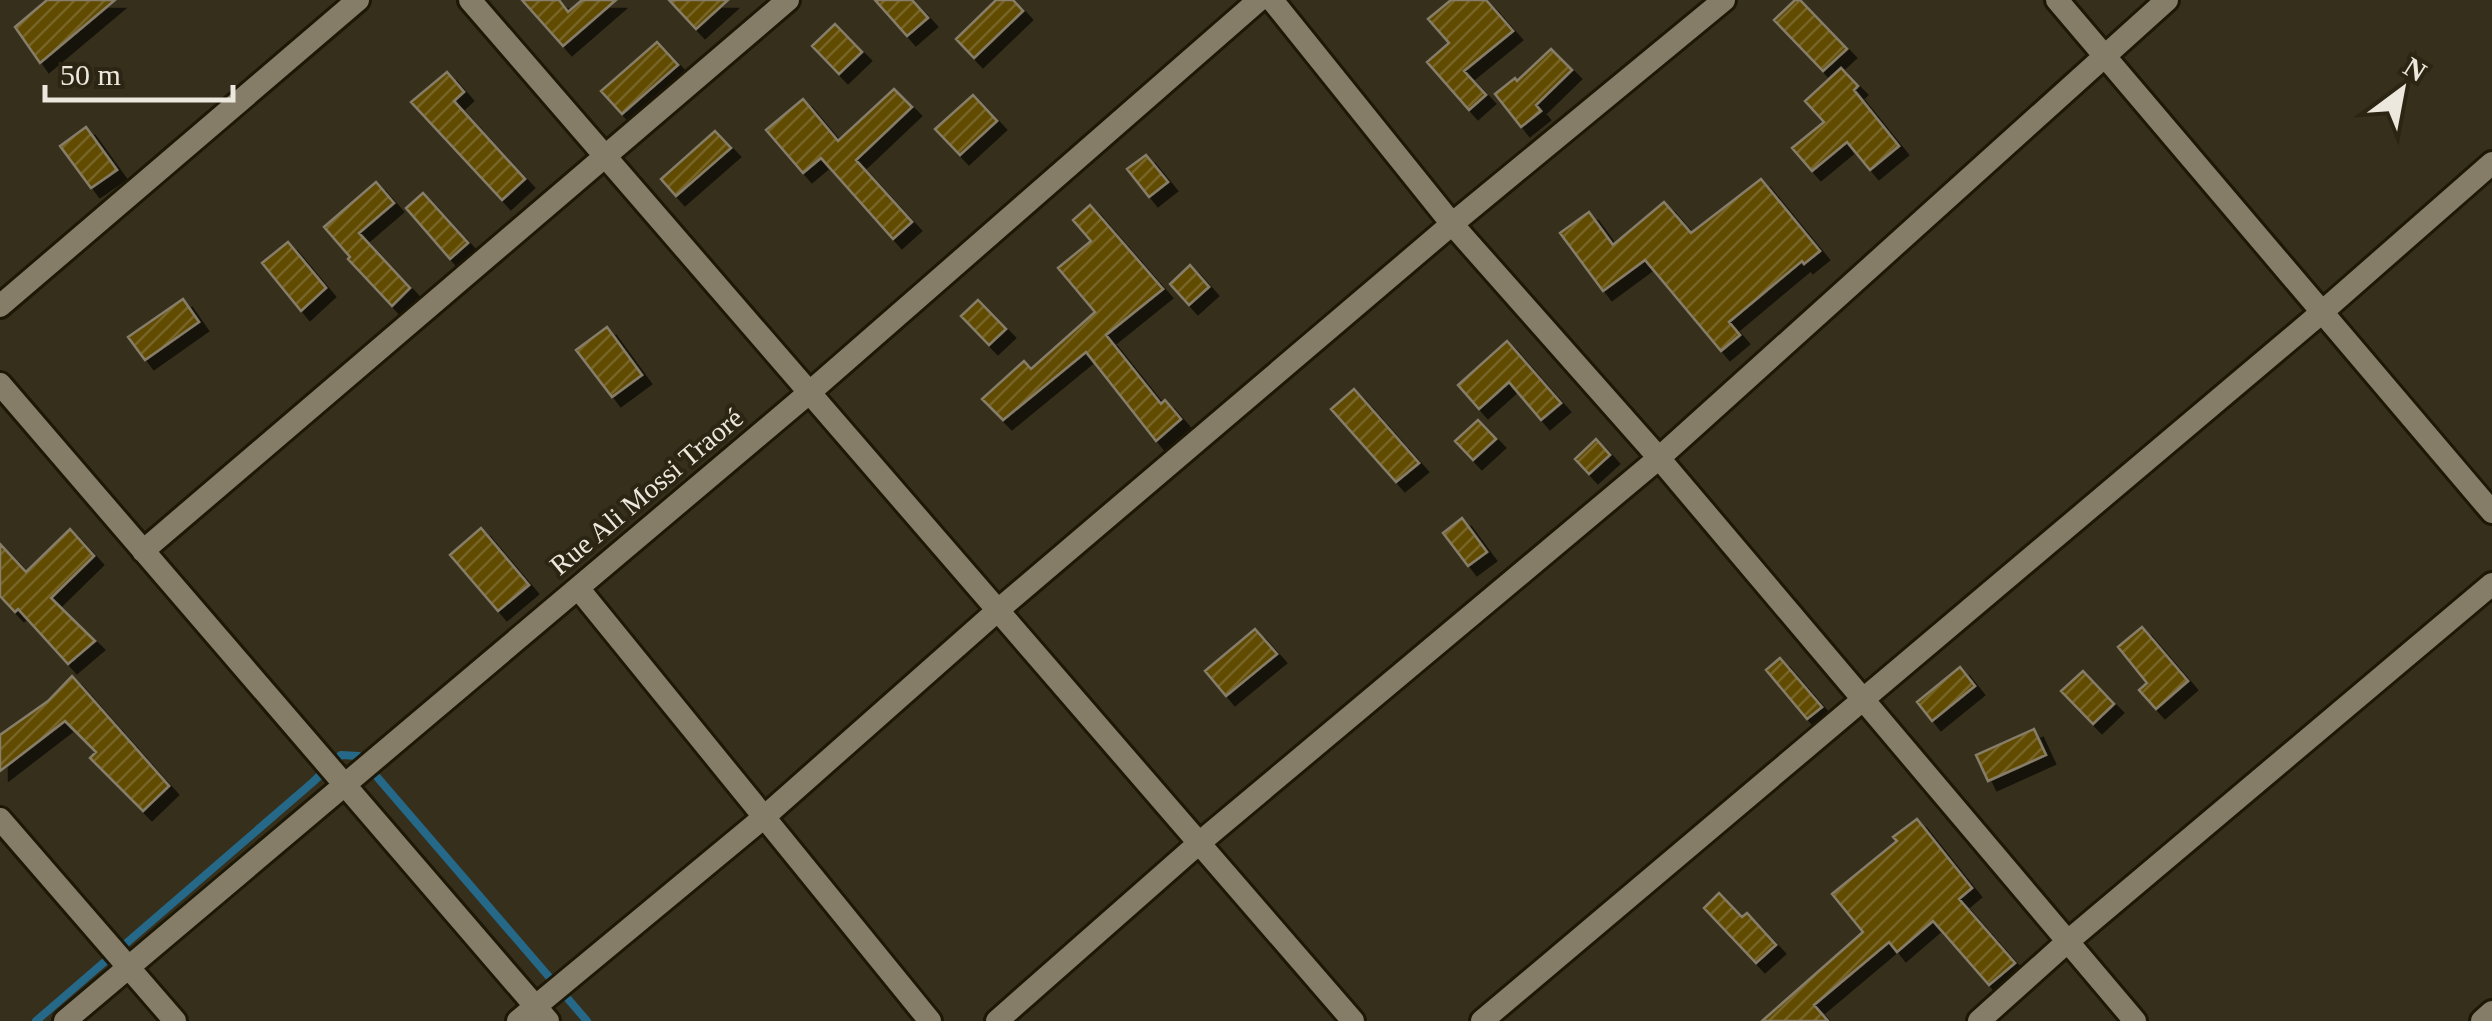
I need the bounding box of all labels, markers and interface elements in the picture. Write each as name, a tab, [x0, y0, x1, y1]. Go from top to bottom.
scale bar	[45, 40, 232, 102]
north arrow	[2352, 40, 2452, 140]
text: N	[2398, 51, 2432, 88]
text: 50 m	[60, 58, 121, 91]
street label: Rue Ali Mossi Traoré	[544, 402, 749, 581]

